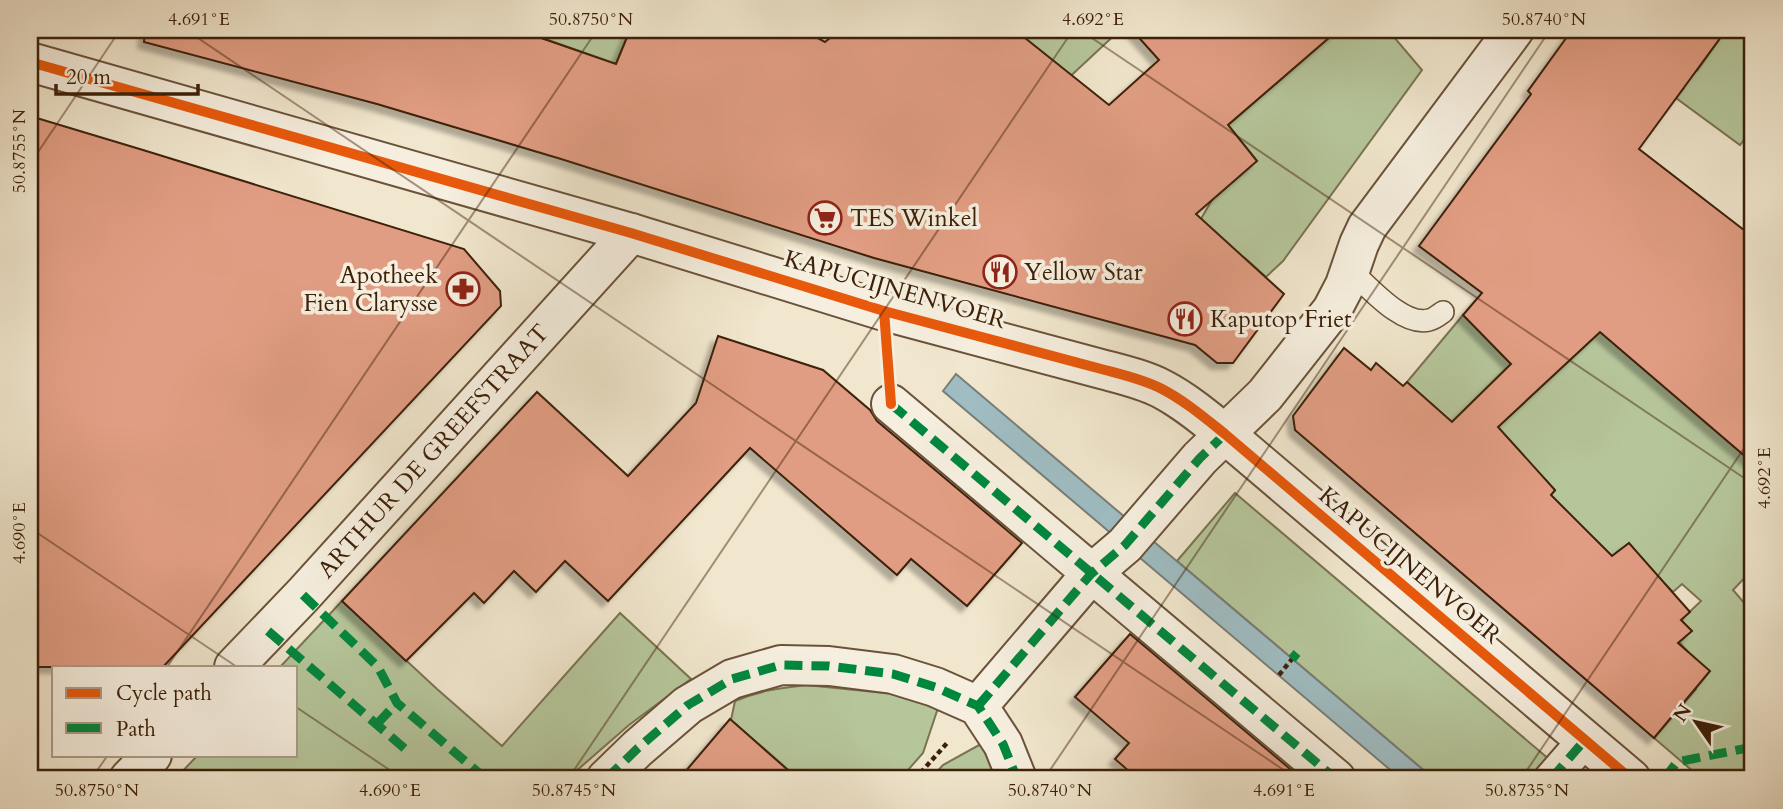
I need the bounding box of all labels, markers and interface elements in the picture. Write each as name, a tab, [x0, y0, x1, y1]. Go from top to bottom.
text: 4.691°E	[168, 7, 230, 32]
text: 50.8750°N	[549, 7, 634, 32]
text: 4.692°E	[1062, 7, 1124, 32]
text: 50.8740°N	[1502, 7, 1587, 32]
scale bar	[56, 52, 198, 96]
text: 20 m	[66, 63, 111, 92]
text: 50.8755°N	[7, 108, 32, 193]
supermarket icon: TES Winkel	[806, 199, 844, 237]
place label: TES Winkel	[850, 202, 978, 235]
street label: KAPUCIJNENVOER	[780, 242, 1010, 337]
restaurant icon: Yellow Star	[981, 253, 1019, 291]
place label: Yellow Star	[1024, 256, 1143, 289]
place label: Apotheek Fien Clarysse	[303, 259, 438, 320]
pharmacy icon: Apotheek Fien Clarysse	[444, 270, 482, 308]
restaurant icon: Kaputop Friet	[1166, 300, 1204, 338]
place label: Kaputop Friet	[1210, 303, 1352, 336]
street label: ARTHUR DE GREEFSTRAAT	[310, 317, 557, 586]
text: 4.692°E	[1752, 447, 1777, 509]
street label: KAPUCIJNENVOER	[1311, 479, 1508, 652]
text: 4.690°E	[7, 502, 32, 564]
legend	[52, 666, 298, 756]
text: Cycle path	[116, 679, 212, 708]
north arrow	[1660, 686, 1730, 756]
text: N	[1667, 699, 1698, 727]
text: Path	[116, 715, 156, 744]
text: 50.8750°N	[55, 778, 140, 803]
text: 4.690°E	[359, 778, 421, 803]
text: 50.8745°N	[532, 778, 617, 803]
text: 50.8740°N	[1008, 778, 1093, 803]
text: 4.691°E	[1253, 778, 1315, 803]
text: 50.8735°N	[1485, 778, 1570, 803]

